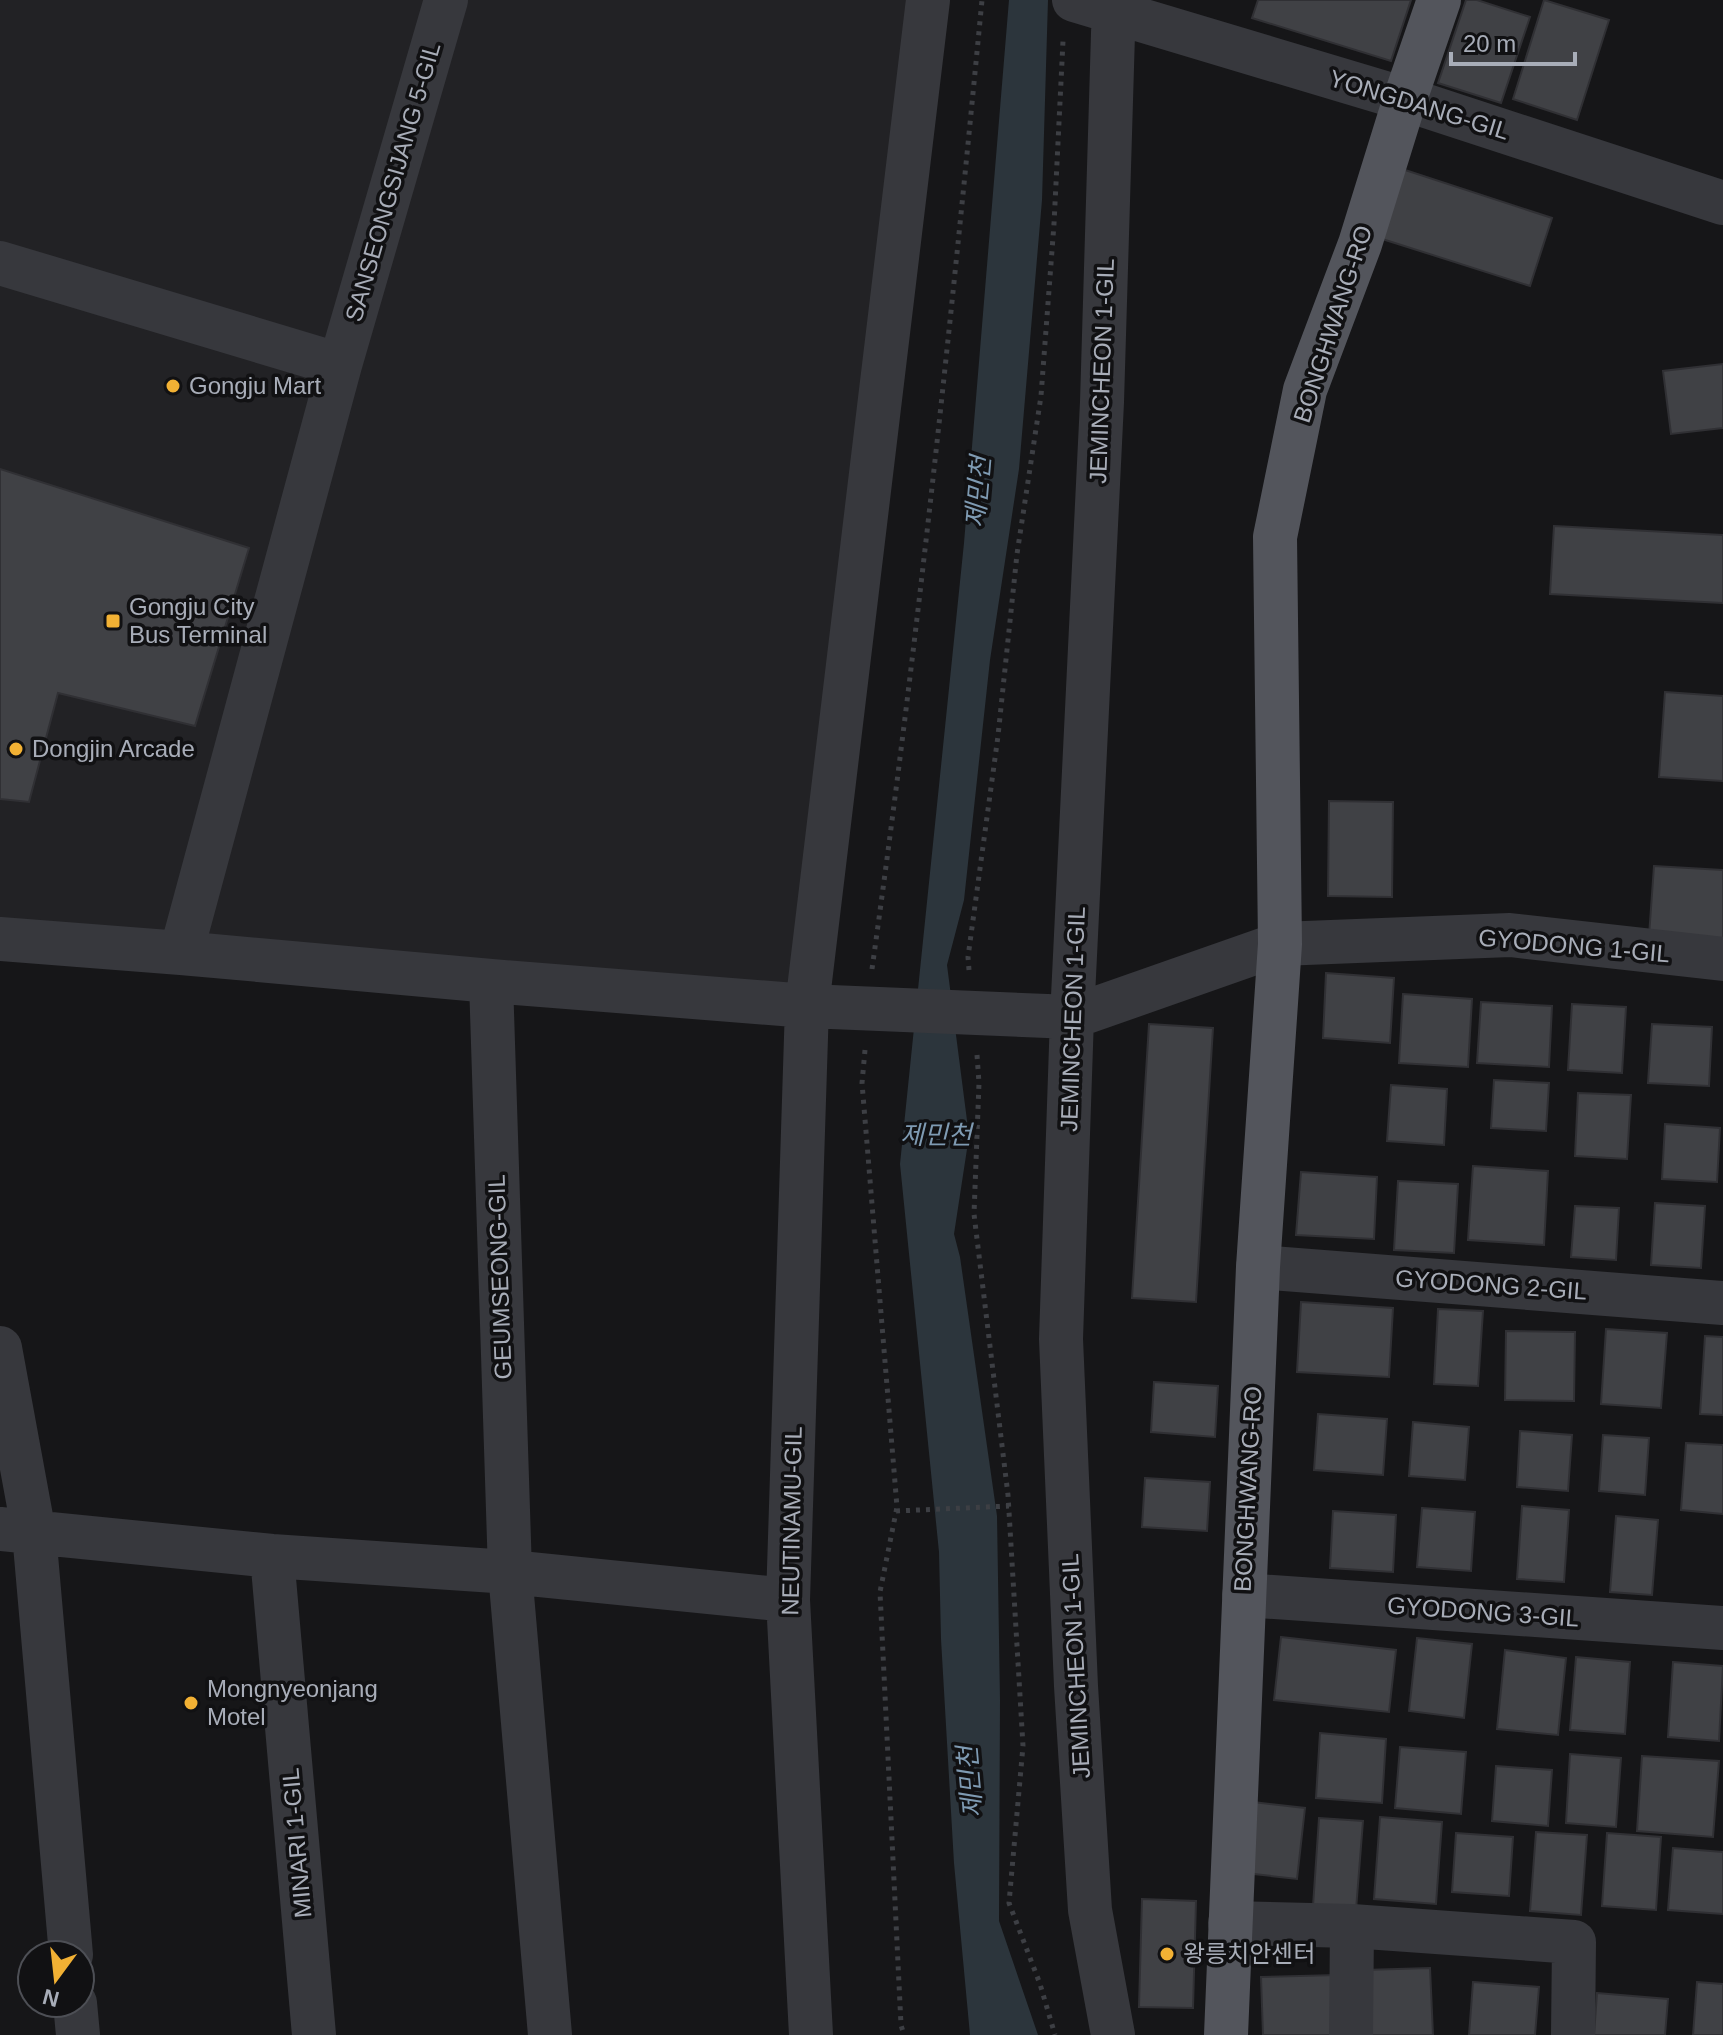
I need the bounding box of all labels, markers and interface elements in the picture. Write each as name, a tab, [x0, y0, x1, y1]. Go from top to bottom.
scale bar	[1451, 16, 1575, 66]
text: 20 m	[1463, 30, 1516, 57]
street label: SANSEONGSIJANG 5-GIL	[340, 39, 445, 325]
street label: YONGDANG-GIL	[1326, 64, 1512, 145]
street label: BONGHWANG-RO	[1288, 222, 1377, 426]
street label: JEMINCHEON 1-GIL	[1084, 258, 1119, 484]
place label: Gongju Mart	[189, 372, 321, 399]
marker: Gongju Mart	[164, 377, 182, 395]
water label: 제민천	[960, 452, 996, 529]
place label: Gongju City Bus Terminal	[129, 593, 267, 648]
marker: Gongju City Bus Terminal	[104, 612, 122, 630]
place label: Dongjin Arcade	[32, 735, 195, 762]
marker: Dongjin Arcade	[7, 740, 25, 758]
street label: JEMINCHEON 1-GIL	[1055, 906, 1090, 1132]
street label: GYODONG 1-GIL	[1477, 924, 1671, 967]
water label: 제민천	[900, 1120, 975, 1150]
street label: GEUMSEONG-GIL	[482, 1174, 517, 1380]
street label: GYODONG 2-GIL	[1394, 1264, 1588, 1305]
street label: BONGHWANG-RO	[1229, 1386, 1266, 1592]
street label: NEUTINAMU-GIL	[776, 1426, 807, 1616]
street label: JEMINCHEON 1-GIL	[1056, 1553, 1095, 1779]
street label: GYODONG 3-GIL	[1386, 1591, 1580, 1632]
place label: Mongnyeonjang Motel	[207, 1675, 378, 1730]
marker: Mongnyeonjang Motel	[182, 1694, 200, 1712]
water label: 제민천	[952, 1742, 988, 1819]
street label: MINARI 1-GIL	[276, 1767, 317, 1919]
north arrow	[16, 1939, 96, 2019]
place label: 왕릉치안센터	[1183, 1940, 1315, 1967]
marker: 왕릉치안센터	[1158, 1945, 1176, 1963]
text: N	[40, 1984, 62, 2012]

